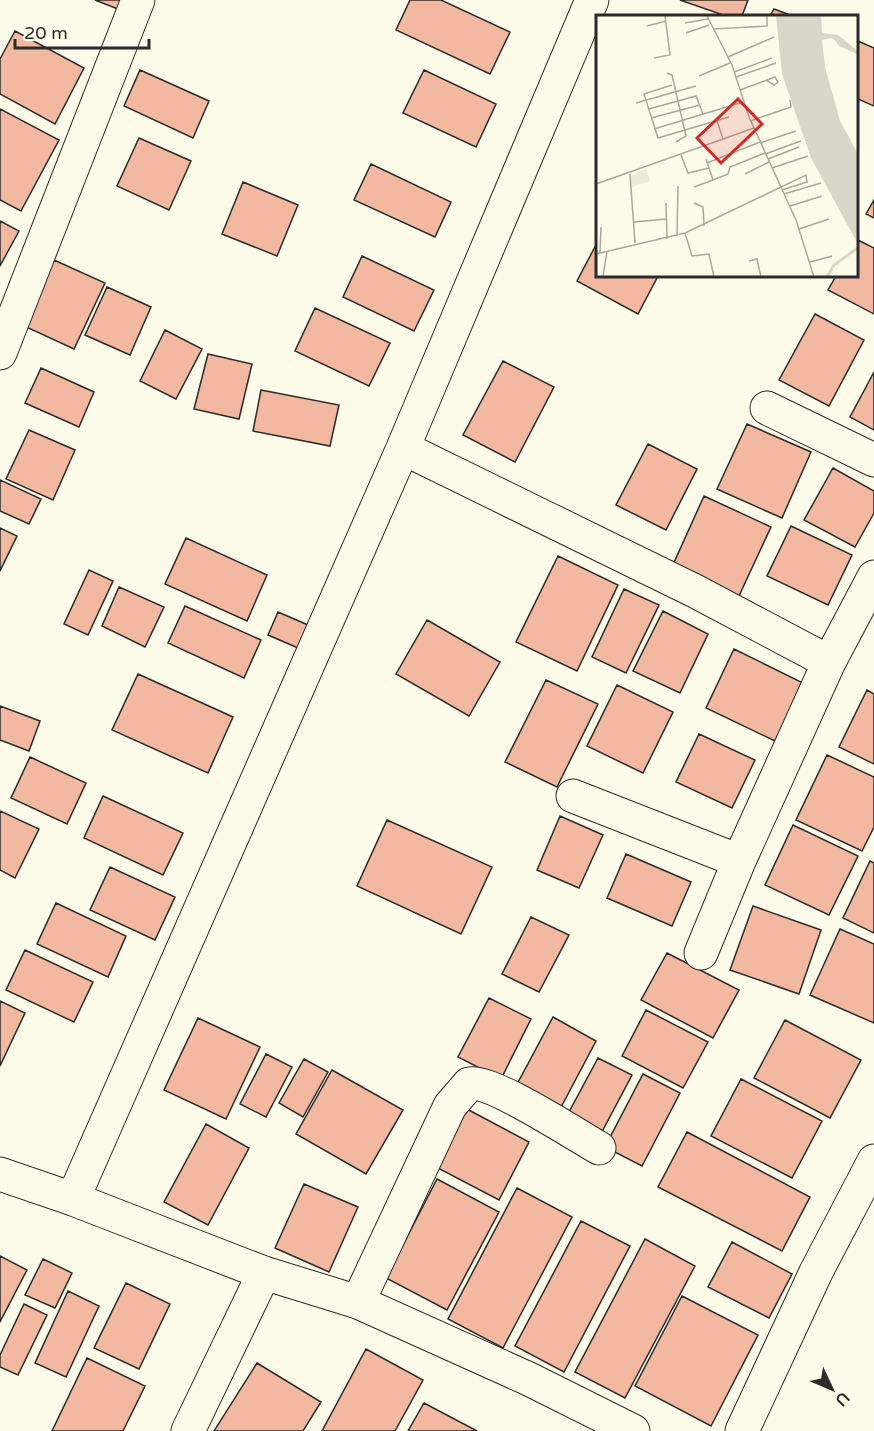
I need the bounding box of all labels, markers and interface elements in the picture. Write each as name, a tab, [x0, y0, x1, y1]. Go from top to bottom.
scale bar	[15, 12, 148, 50]
inset map	[596, 15, 859, 278]
text: 20 m	[24, 22, 68, 44]
north arrow	[802, 1359, 862, 1419]
text: U	[831, 1387, 853, 1410]

